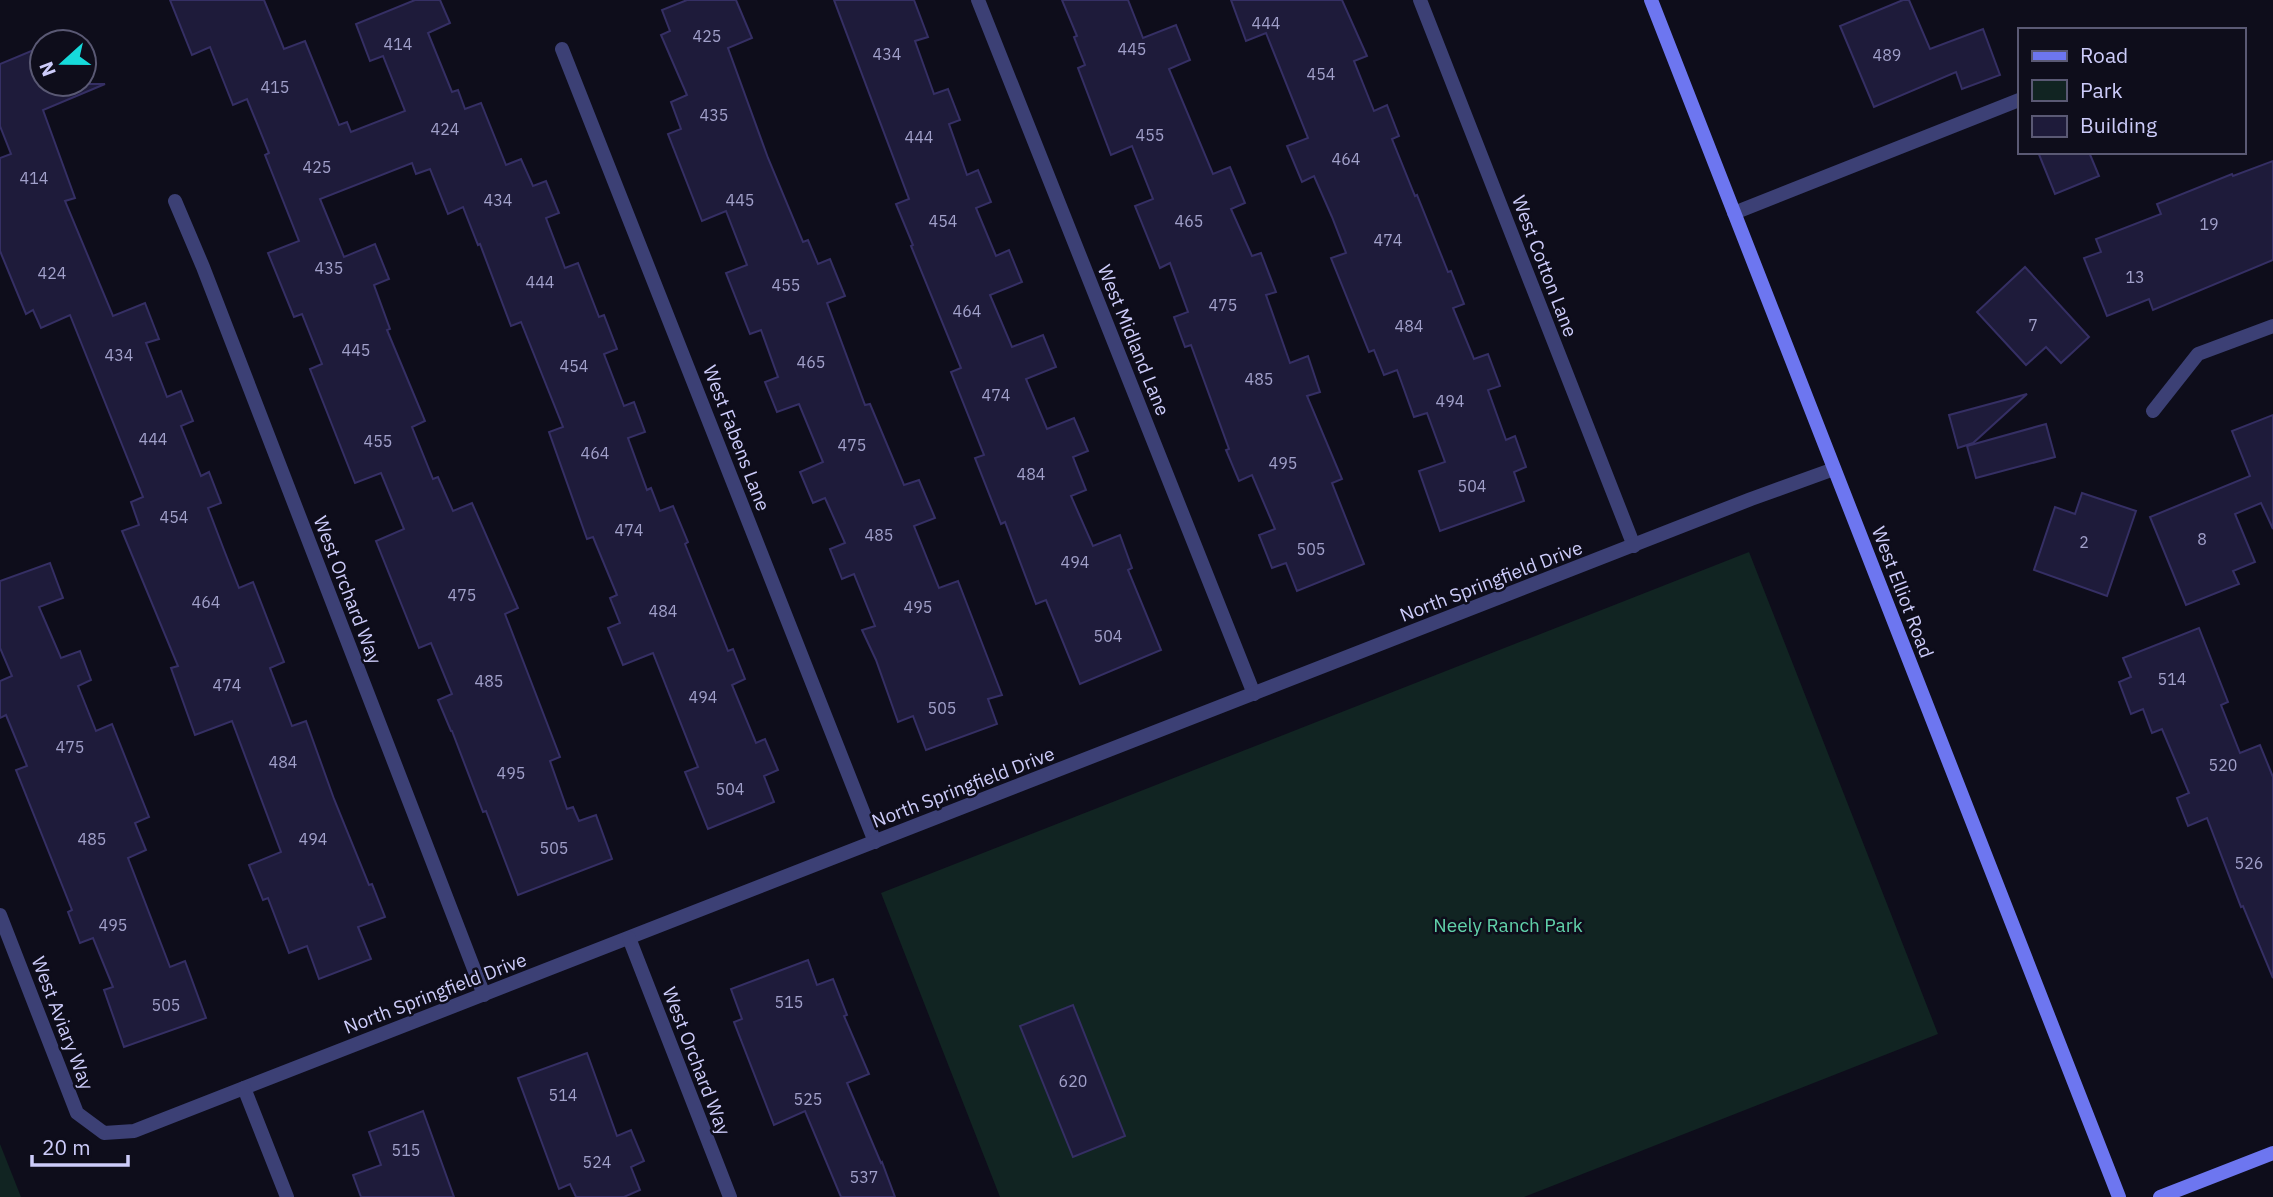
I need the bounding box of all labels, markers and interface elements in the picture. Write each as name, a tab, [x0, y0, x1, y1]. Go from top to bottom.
house number: 444	[1252, 13, 1280, 33]
house number: 425	[693, 26, 721, 46]
north arrow	[28, 28, 98, 98]
legend	[2018, 28, 2245, 154]
house number: 414	[384, 34, 412, 54]
house number: 445	[1118, 39, 1146, 59]
text: Road	[2080, 41, 2128, 69]
house number: 434	[873, 44, 901, 64]
house number: 489	[1873, 45, 1901, 65]
text: N	[33, 58, 61, 80]
house number: 454	[1307, 64, 1335, 84]
text: Park	[2080, 76, 2123, 104]
house number: 415	[261, 77, 289, 97]
house number: 435	[700, 105, 728, 125]
text: Building	[2080, 111, 2157, 139]
house number: 424	[431, 119, 459, 139]
house number: 455	[1136, 125, 1164, 145]
house number: 444	[905, 127, 933, 147]
house number: 464	[1332, 149, 1360, 169]
house number: 425	[303, 157, 331, 177]
house number: 414	[20, 168, 48, 188]
house number: 434	[484, 190, 512, 210]
house number: 445	[726, 190, 754, 210]
street label: West Cotton Lane	[1507, 192, 1583, 340]
house number: 454	[929, 211, 957, 231]
house number: 465	[1175, 211, 1203, 231]
house number: 19	[2199, 214, 2219, 234]
house number: 474	[1374, 230, 1402, 250]
house number: 435	[315, 258, 343, 278]
street label: West Midland Lane	[1093, 261, 1175, 419]
house number: 424	[38, 263, 66, 283]
house number: 13	[2125, 267, 2145, 287]
house number: 444	[526, 272, 554, 292]
house number: 455	[772, 275, 800, 295]
house number: 475	[1209, 295, 1237, 315]
house number: 464	[953, 301, 981, 321]
house number: 7	[2028, 315, 2038, 335]
house number: 484	[1395, 316, 1423, 336]
house number: 445	[342, 340, 370, 360]
house number: 434	[105, 345, 133, 365]
house number: 465	[797, 352, 825, 372]
house number: 454	[560, 356, 588, 376]
street label: West Fabens Lane	[698, 362, 776, 514]
house number: 485	[1245, 369, 1273, 389]
house number: 474	[982, 385, 1010, 405]
house number: 494	[1436, 391, 1464, 411]
house number: 444	[139, 429, 167, 449]
house number: 455	[364, 431, 392, 451]
house number: 475	[838, 435, 866, 455]
house number: 464	[581, 443, 609, 463]
house number: 495	[1269, 453, 1297, 473]
house number: 484	[1017, 464, 1045, 484]
house number: 504	[1458, 476, 1486, 496]
house number: 454	[160, 507, 188, 527]
street label: West Orchard Way	[309, 513, 387, 668]
house number: 474	[615, 520, 643, 540]
street label: West Elliot Road	[1867, 523, 1939, 661]
house number: 485	[865, 525, 893, 545]
house number: 8	[2197, 529, 2207, 549]
house number: 2	[2079, 532, 2089, 552]
street label: North Springfield Drive	[1396, 535, 1586, 627]
house number: 505	[1297, 539, 1325, 559]
house number: 494	[1061, 552, 1089, 572]
house number: 475	[448, 585, 476, 605]
house number: 464	[192, 592, 220, 612]
house number: 495	[904, 597, 932, 617]
house number: 484	[649, 601, 677, 621]
house number: 504	[1094, 626, 1122, 646]
house number: 514	[2158, 669, 2186, 689]
house number: 485	[475, 671, 503, 691]
house number: 474	[213, 675, 241, 695]
house number: 494	[689, 687, 717, 707]
house number: 505	[928, 698, 956, 718]
house number: 475	[56, 737, 84, 757]
street label: North Springfield Drive	[868, 741, 1058, 833]
house number: 484	[269, 752, 297, 772]
house number: 520	[2209, 755, 2237, 775]
house number: 495	[497, 763, 525, 783]
house number: 504	[716, 779, 744, 799]
house number: 485	[78, 829, 106, 849]
house number: 494	[299, 829, 327, 849]
house number: 505	[540, 838, 568, 858]
house number: 526	[2235, 853, 2263, 873]
park label: Neely Ranch Park	[1433, 913, 1583, 937]
house number: 495	[99, 915, 127, 935]
street label: North Springfield Drive	[340, 947, 530, 1039]
street label: West Aviary Way	[27, 953, 100, 1094]
street label: West Orchard Way	[658, 984, 736, 1139]
house number: 515	[775, 992, 803, 1012]
house number: 505	[152, 995, 180, 1015]
house number: 620	[1059, 1071, 1087, 1091]
house number: 514	[549, 1085, 577, 1105]
house number: 525	[794, 1089, 822, 1109]
scale bar	[32, 1124, 128, 1168]
text: 20 m	[42, 1133, 91, 1161]
house number: 515	[392, 1140, 420, 1160]
house number: 524	[583, 1152, 611, 1172]
house number: 537	[850, 1167, 878, 1187]

